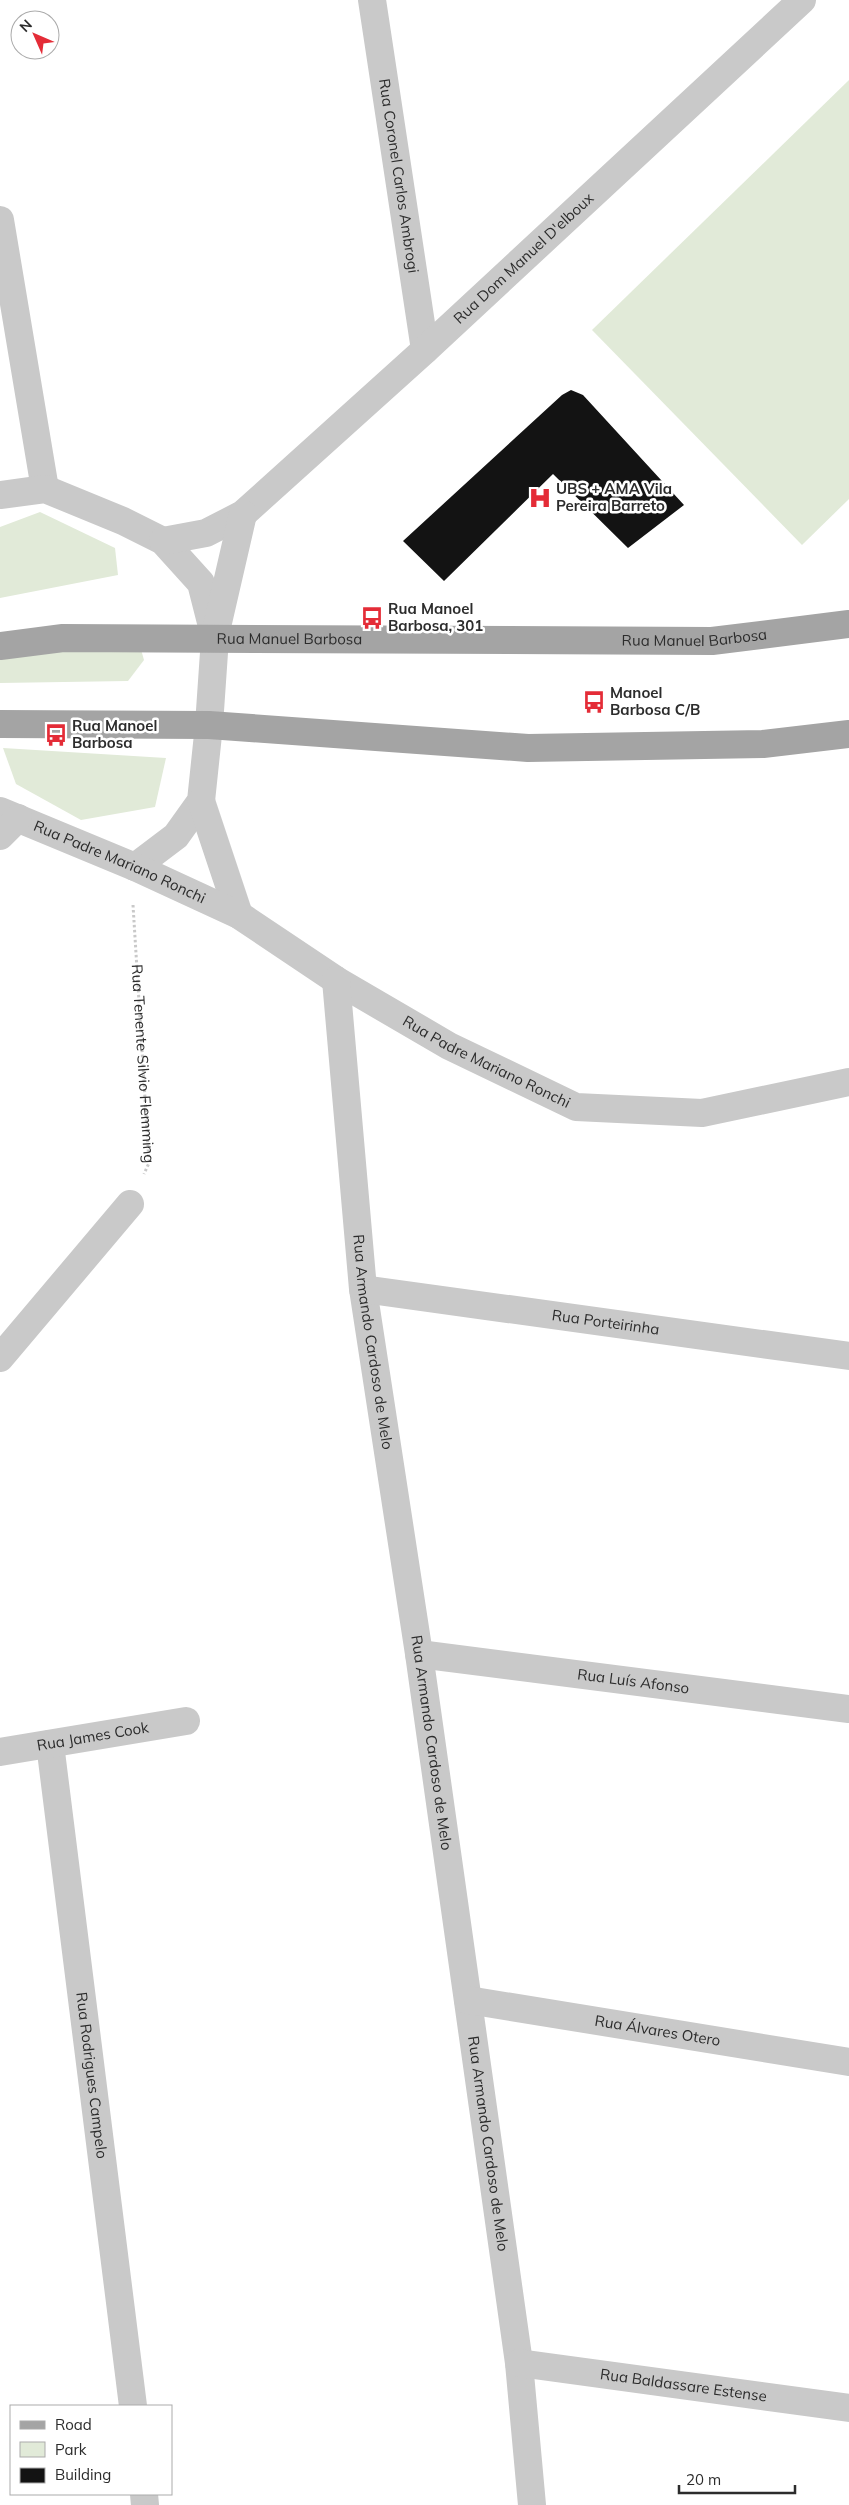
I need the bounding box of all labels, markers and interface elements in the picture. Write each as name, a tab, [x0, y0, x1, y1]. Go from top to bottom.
north arrow	[10, 10, 60, 60]
text: N	[16, 16, 36, 36]
street label: Rua Coronel Carlos Ambrogi	[375, 77, 423, 274]
street label: Rua Dom Manuel D'elboux	[449, 188, 597, 328]
place label: UBS + AMA Vila Pereira Barreto	[556, 479, 672, 515]
hospital icon: UBS + AMA Vila Pereira Barreto	[527, 485, 553, 511]
place label: Rua Manoel Barbosa, 301	[388, 599, 483, 635]
bus stop icon: Rua Manoel Barbosa, 301	[359, 605, 385, 631]
street label: Rua Manuel Barbosa	[622, 624, 768, 650]
street label: Rua Manuel Barbosa	[217, 629, 362, 648]
place label: Manoel Barbosa C/B	[610, 683, 700, 719]
bus stop icon: Manoel Barbosa C/B	[581, 689, 607, 715]
place label: Rua Manoel Barbosa	[72, 716, 157, 752]
bus stop icon: Rua Manoel Barbosa	[43, 722, 69, 748]
street label: Rua Padre Mariano Ronchi	[31, 816, 209, 907]
street label: Rua Tenente Silvio Flemming	[128, 963, 159, 1164]
street label: Rua Padre Mariano Ronchi	[399, 1011, 574, 1112]
street label: Rua Armando Cardoso de Melo	[349, 1234, 398, 1451]
street label: Rua Porteirinha	[551, 1305, 661, 1339]
street label: Rua Armando Cardoso de Melo	[407, 1634, 457, 1851]
street label: Rua Luís Afonso	[576, 1664, 690, 1697]
street label: Rua James Cook	[35, 1717, 150, 1755]
street label: Rua Rodrigues Campelo	[72, 1991, 112, 2160]
street label: Rua Álvares Otero	[593, 2011, 722, 2050]
street label: Rua Armando Cardoso de Melo	[464, 2035, 513, 2253]
street label: Rua Baldassare Estense	[599, 2364, 768, 2406]
legend	[10, 2405, 172, 2495]
text: Road	[55, 2415, 92, 2434]
text: Park	[55, 2440, 87, 2459]
scale bar	[679, 2462, 795, 2494]
text: Building	[55, 2465, 111, 2484]
text: 20 m	[686, 2470, 721, 2489]

